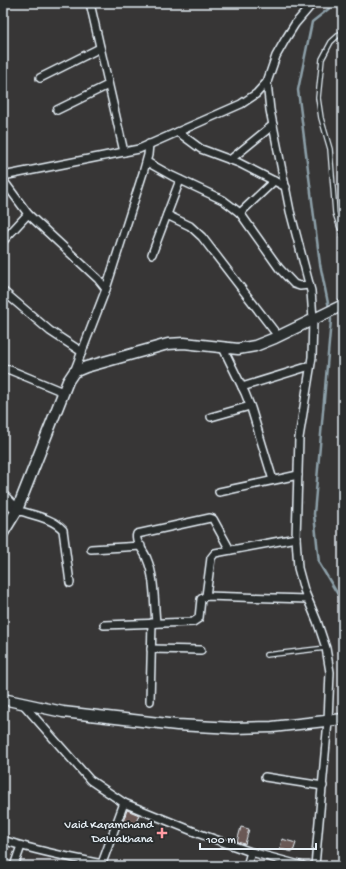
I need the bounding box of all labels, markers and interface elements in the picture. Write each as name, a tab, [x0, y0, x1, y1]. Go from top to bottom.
place label: Vaid Karamchand Dawakhana	[64, 819, 154, 847]
scale bar	[200, 825, 316, 851]
marker: Vaid Karamchand Dawakhana	[156, 827, 168, 839]
text: 100 m	[205, 834, 236, 848]

